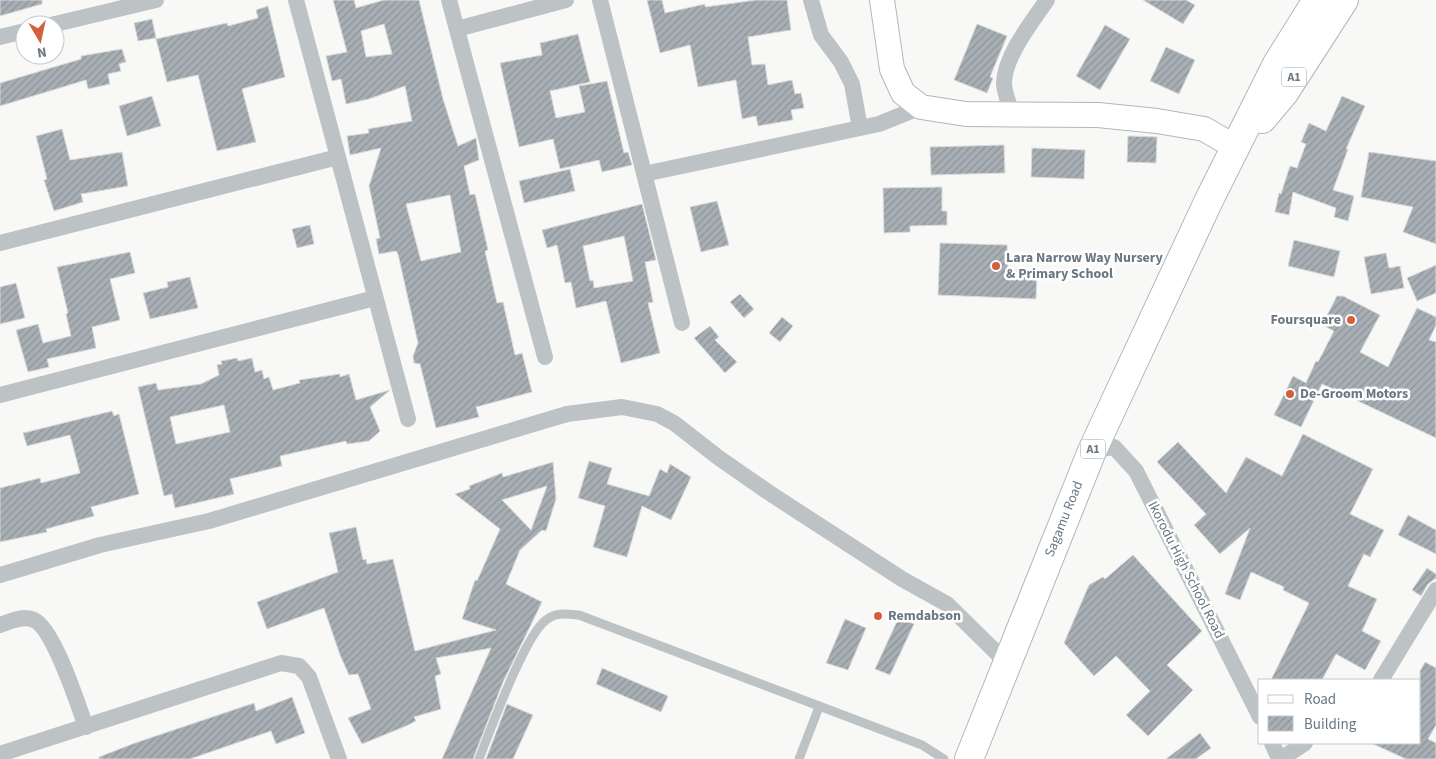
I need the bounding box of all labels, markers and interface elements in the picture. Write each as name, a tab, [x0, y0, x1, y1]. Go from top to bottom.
north arrow	[15, 15, 65, 65]
text: N	[36, 41, 48, 62]
road number: A1	[1282, 68, 1306, 86]
place label: Lara Narrow Way Nursery & Primary School	[1006, 248, 1164, 284]
marker: Lara Narrow Way Nursery & Primary School	[990, 260, 1002, 272]
place label: Foursquare	[1271, 310, 1341, 330]
marker: Foursquare	[1345, 314, 1357, 326]
place label: De-Groom Motors	[1300, 384, 1408, 404]
marker: De-Groom Motors	[1284, 388, 1296, 400]
road number: A1	[1080, 439, 1106, 458]
street label: Sagamu Road	[1040, 478, 1088, 560]
street label: Ikorodu High School Road	[1143, 498, 1229, 642]
place label: Remdabson	[888, 606, 961, 626]
marker: Remdabson	[872, 610, 884, 622]
legend	[1258, 679, 1421, 744]
text: Road	[1304, 689, 1336, 710]
text: Building	[1304, 714, 1357, 735]

